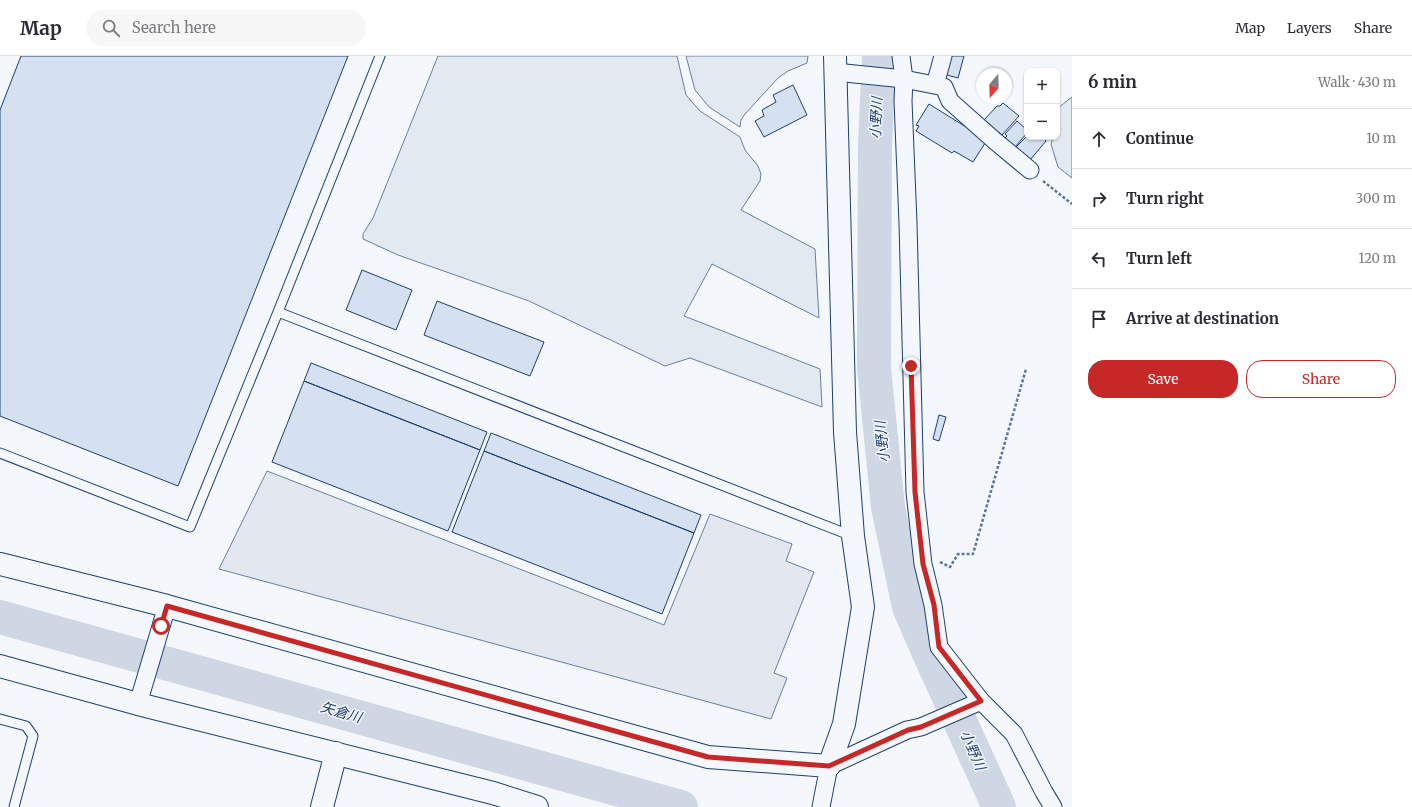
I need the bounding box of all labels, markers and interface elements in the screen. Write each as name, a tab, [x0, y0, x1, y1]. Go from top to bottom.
search box	[86, 10, 366, 46]
text: Map	[20, 16, 62, 40]
icon: search	[100, 17, 122, 39]
text: Search here	[132, 18, 216, 37]
text: Map	[1235, 19, 1265, 37]
text: Layers	[1287, 19, 1332, 37]
text: Share	[1354, 19, 1392, 37]
north arrow	[976, 68, 1012, 104]
map controls	[1024, 68, 1060, 140]
button: +	[1024, 68, 1060, 104]
text: 6 min	[1088, 71, 1137, 93]
text: Walk · 430 m	[1318, 74, 1396, 91]
water label: 小野川	[866, 95, 886, 139]
button: −	[1024, 104, 1060, 140]
icon: ahead	[1088, 128, 1110, 150]
text: Continue	[1126, 129, 1194, 148]
text: 10 m	[1366, 130, 1396, 147]
icon: right	[1088, 188, 1110, 210]
text: Turn right	[1126, 189, 1204, 208]
text: 300 m	[1356, 190, 1396, 207]
icon: left	[1088, 248, 1110, 270]
text: Turn left	[1126, 249, 1192, 268]
text: 120 m	[1358, 250, 1396, 267]
icon: arrive	[1088, 308, 1110, 330]
text: Arrive at destination	[1126, 309, 1279, 328]
route end	[902, 357, 920, 375]
button: Save	[1088, 360, 1238, 398]
button: Share	[1246, 360, 1396, 398]
water label: 小野川	[871, 418, 893, 464]
route start	[152, 617, 170, 635]
water label: 矢倉川	[318, 698, 366, 727]
water label: 小野川	[956, 727, 991, 775]

